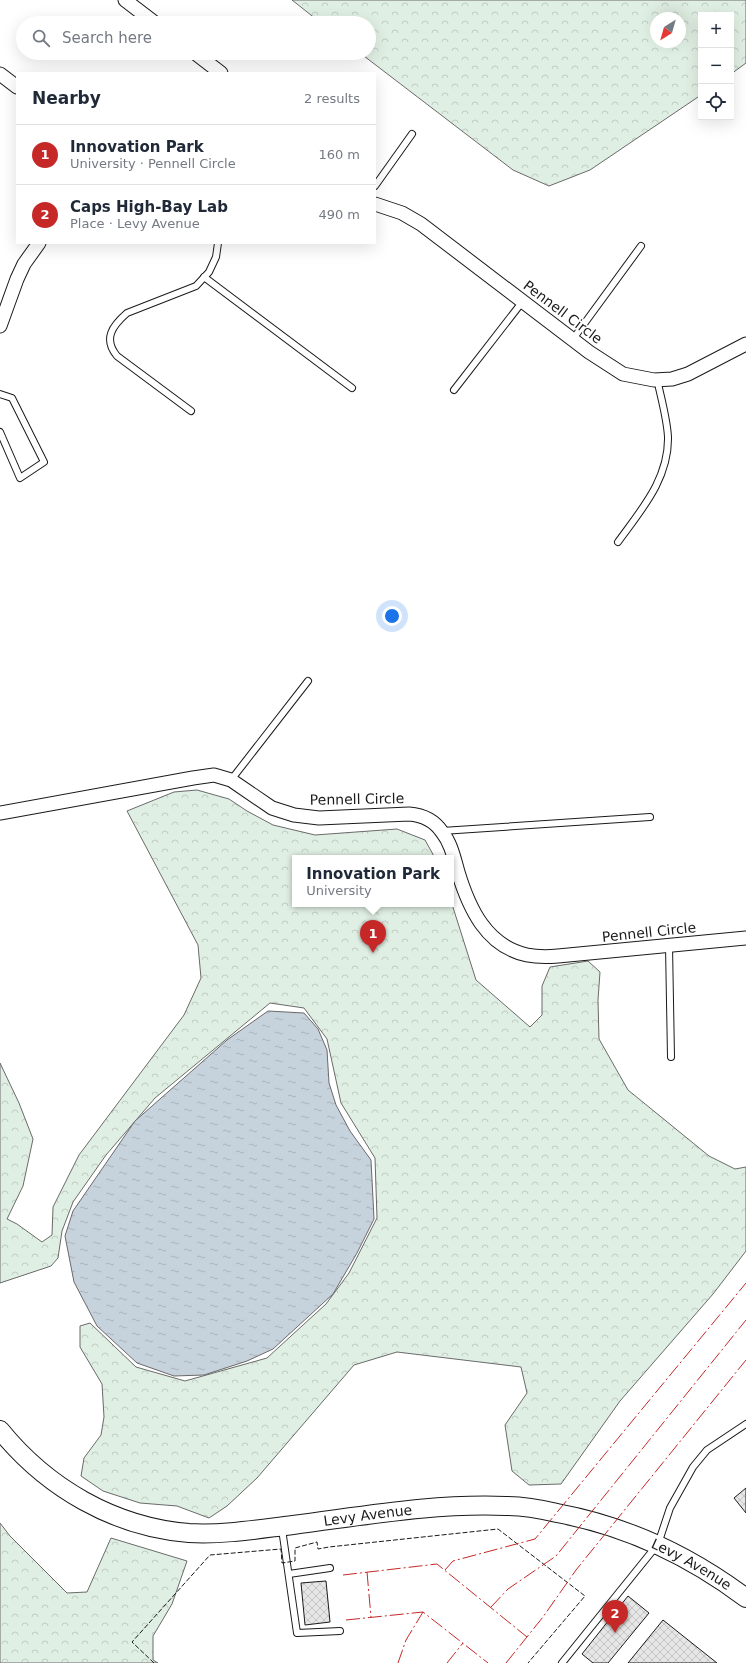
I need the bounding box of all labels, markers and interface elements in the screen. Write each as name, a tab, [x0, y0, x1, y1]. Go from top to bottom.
north arrow	[650, 12, 686, 48]
map controls	[698, 12, 734, 120]
button: +	[698, 12, 734, 48]
search box	[16, 16, 376, 60]
icon: search	[30, 27, 52, 49]
text: Search here	[62, 29, 152, 47]
button: −	[698, 48, 734, 84]
button: locate	[698, 84, 734, 120]
text: Nearby	[32, 88, 101, 108]
text: 2 results	[304, 91, 360, 106]
text: Innovation Park	[70, 138, 204, 156]
text: 1	[40, 147, 50, 162]
text: 160 m	[318, 147, 360, 162]
text: University · Pennell Circle	[70, 156, 236, 171]
text: Caps High-Bay Lab	[70, 198, 228, 216]
text: 2	[40, 207, 50, 222]
text: 490 m	[318, 207, 360, 222]
text: Place · Levy Avenue	[70, 216, 200, 231]
street label: Pennell Circle	[520, 277, 606, 347]
your location	[382, 606, 402, 626]
street label: Pennell Circle	[310, 790, 404, 808]
popup	[292, 855, 454, 907]
text: Innovation Park	[306, 865, 440, 883]
text: University	[306, 883, 372, 898]
street label: Pennell Circle	[601, 919, 697, 945]
pin: 1	[360, 920, 386, 953]
street label: Levy Avenue	[322, 1502, 413, 1529]
street label: Levy Avenue	[649, 1535, 734, 1593]
pin: 2	[602, 1600, 628, 1633]

